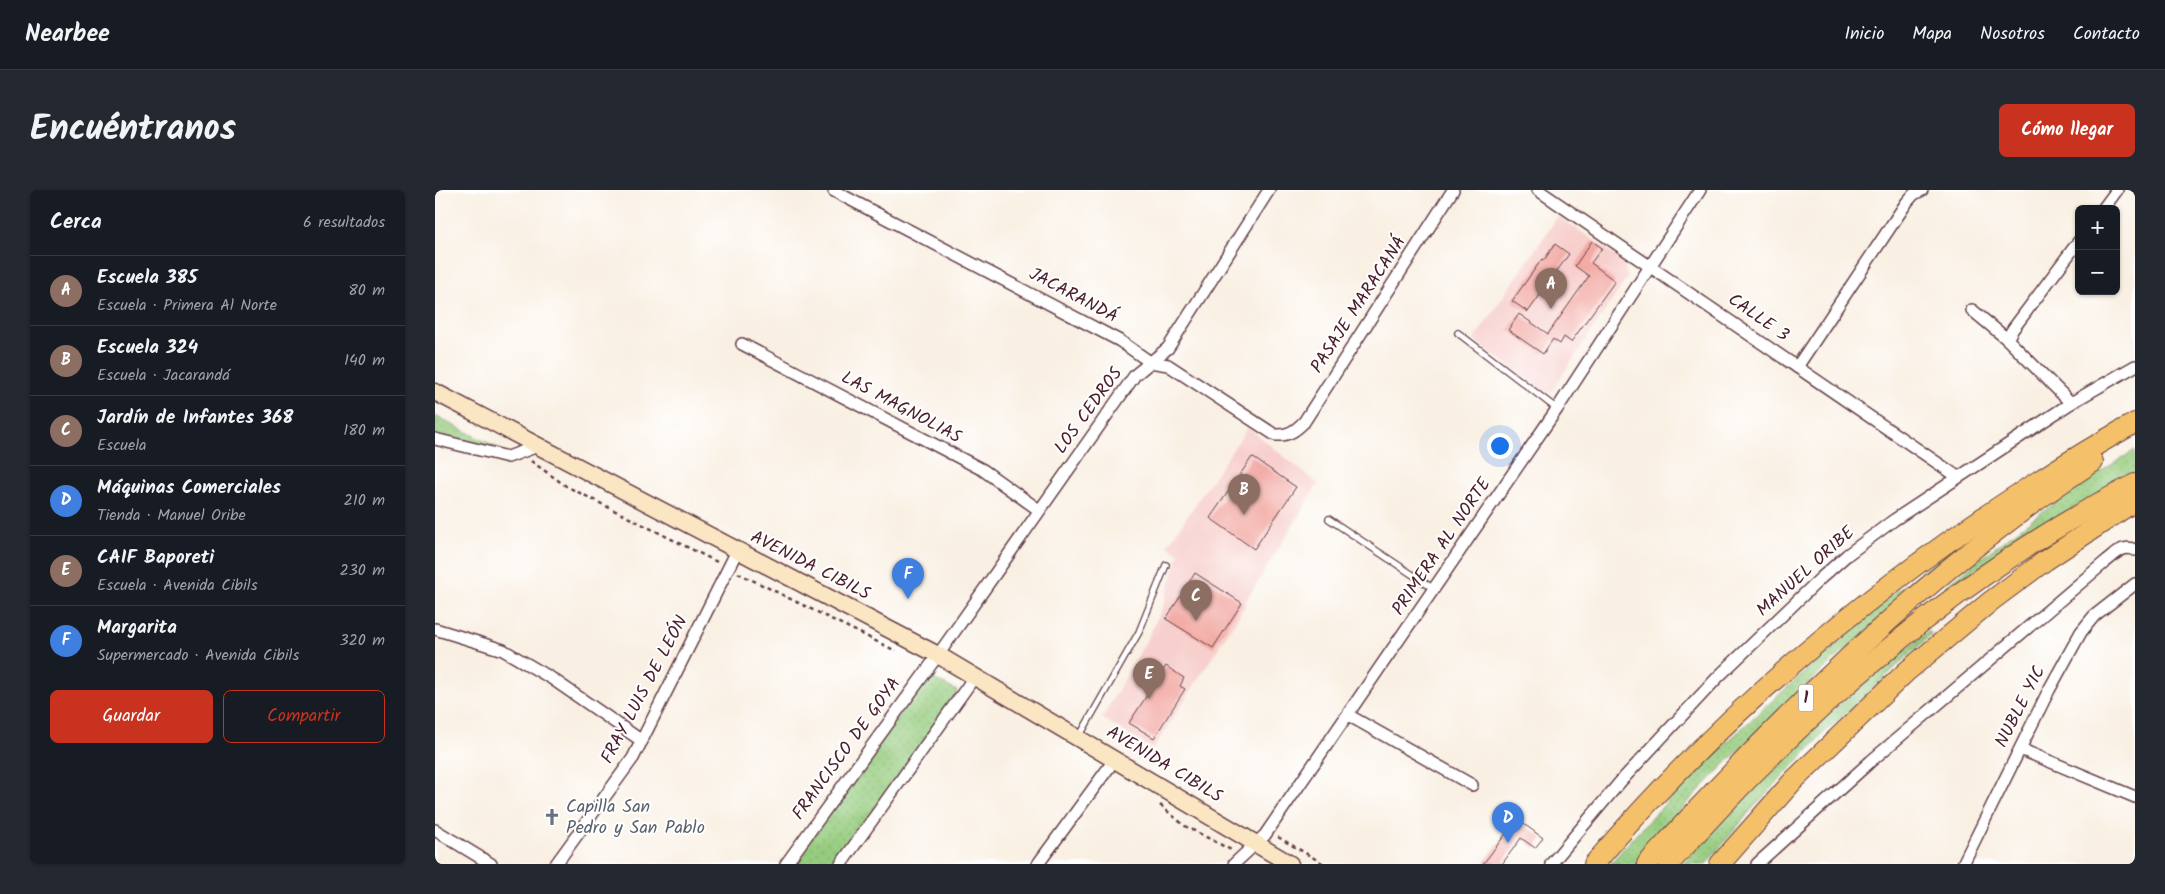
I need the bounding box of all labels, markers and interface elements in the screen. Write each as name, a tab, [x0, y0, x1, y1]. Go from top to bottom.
text: Nearbee	[25, 15, 110, 54]
text: Inicio	[1844, 20, 1884, 49]
text: Mapa	[1912, 20, 1952, 49]
text: Nosotros	[1980, 20, 2045, 49]
text: Contacto	[2073, 20, 2140, 49]
text: Encuéntranos	[30, 102, 236, 158]
button: Cómo llegar	[1999, 104, 2135, 157]
map controls	[2075, 205, 2120, 295]
button: +	[2075, 205, 2120, 250]
text: Cerca	[50, 206, 102, 239]
text: 6 resultados	[303, 210, 385, 235]
street label: PASAJE MARACANÁ	[1304, 230, 1414, 380]
button: −	[2075, 250, 2120, 295]
street label: JACARANDÁ	[1023, 260, 1123, 332]
text: Escuela 385	[97, 263, 197, 293]
pin: A	[1535, 268, 1567, 309]
text: A	[61, 278, 71, 303]
text: 80 m	[348, 278, 385, 303]
street label: CALLE 3	[1721, 286, 1795, 350]
text: Escuela · Primera Al Norte	[97, 293, 277, 318]
text: Escuela 324	[97, 333, 198, 363]
text: B	[61, 348, 71, 373]
text: 140 m	[344, 348, 385, 373]
street label: LOS CEDROS	[1047, 361, 1131, 461]
text: Escuela · Jacarandá	[97, 363, 230, 388]
street label: LAS MAGNOLIAS	[836, 364, 967, 452]
text: Jardín de Infantes 368	[97, 403, 293, 433]
text: C	[61, 418, 71, 443]
text: 180 m	[343, 418, 385, 443]
text: Escuela	[97, 433, 147, 458]
your location	[1487, 433, 1513, 459]
street label: PRIMERA AL NORTE	[1385, 472, 1499, 622]
text: Máquinas Comerciales	[97, 473, 281, 503]
pin: B	[1228, 474, 1260, 515]
text: D	[61, 488, 71, 513]
text: 210 m	[344, 488, 385, 513]
text: Tienda · Manuel Oribe	[97, 503, 246, 528]
street label: MANUEL ORIBE	[1750, 519, 1862, 625]
street label: AVENIDA CIBILS	[745, 523, 876, 609]
text: CAIF Baporeti	[97, 543, 214, 573]
text: E	[62, 558, 70, 583]
text: 230 m	[339, 558, 385, 583]
pin: F	[892, 558, 924, 599]
text: Escuela · Avenida Cibils	[97, 573, 258, 598]
pin: C	[1180, 580, 1212, 621]
street label: FRAY LUIS DE LEÓN	[594, 611, 696, 769]
text: Margarita	[97, 613, 177, 643]
text: F	[62, 628, 70, 653]
text: 320 m	[339, 628, 385, 653]
text: Supermercado · Avenida Cibils	[97, 643, 299, 668]
pin: E	[1133, 658, 1165, 699]
street label: NUBLE YIC	[1988, 661, 2054, 753]
street label: FRANCISCO DE GOYA	[785, 671, 909, 827]
road number: 1	[1799, 684, 1813, 712]
button: Guardar	[50, 690, 213, 743]
button: Compartir	[223, 690, 385, 743]
street label: AVENIDA CIBILS	[1100, 719, 1228, 811]
place label: Capilla San Pedro y San Pablo	[566, 793, 705, 843]
pin: D	[1492, 802, 1524, 843]
church icon: Capilla San Pedro y San Pablo	[542, 807, 562, 827]

